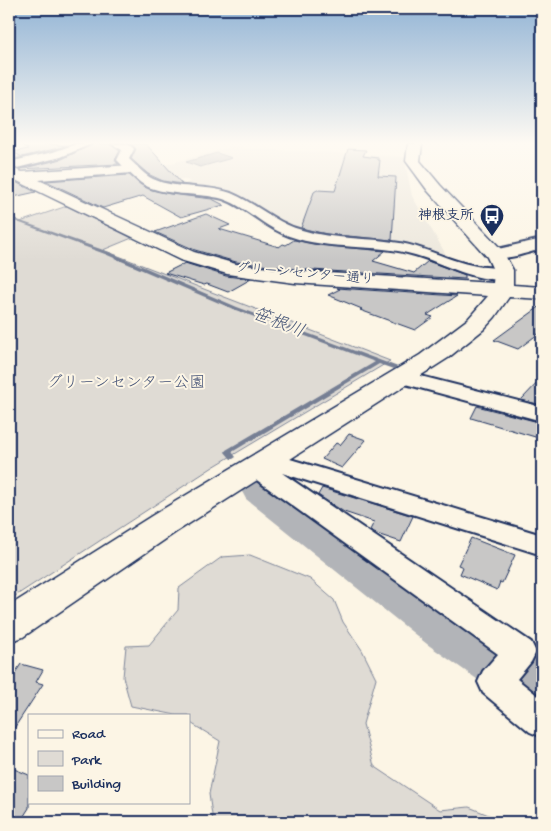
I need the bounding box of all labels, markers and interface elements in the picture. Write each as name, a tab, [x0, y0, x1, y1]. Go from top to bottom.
bus stop icon: 神根支所	[479, 203, 505, 237]
place label: 神根支所	[418, 208, 474, 225]
street label: グリーンセンター通り	[235, 260, 375, 290]
water label: 笹根川	[249, 304, 307, 343]
park label: グリーンセンター公園	[47, 374, 205, 394]
legend	[28, 714, 190, 804]
text: Road	[72, 726, 106, 744]
text: Park	[71, 752, 102, 770]
text: Building	[71, 776, 121, 794]

